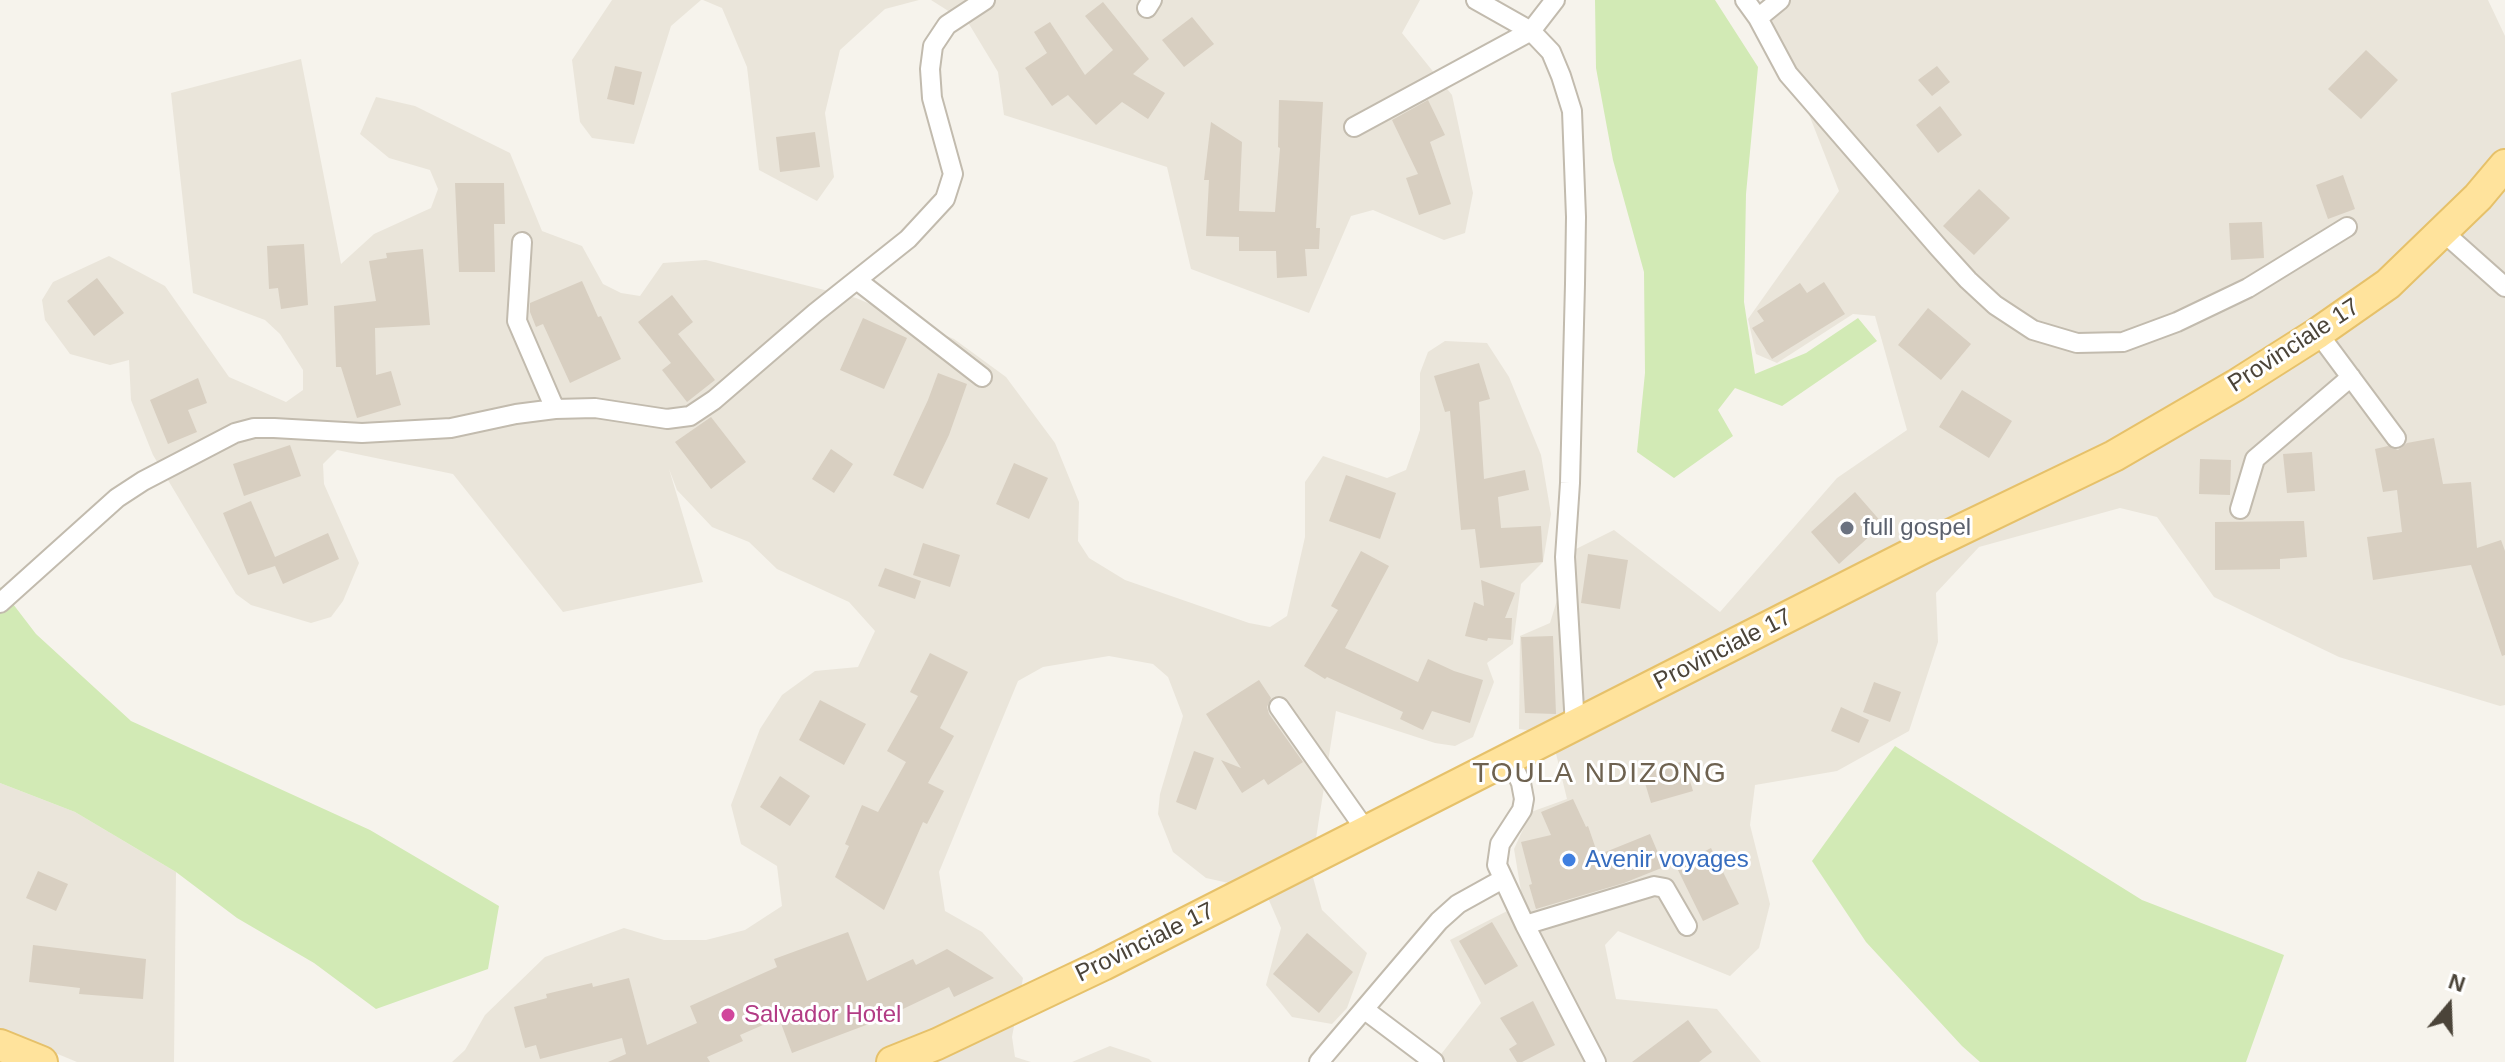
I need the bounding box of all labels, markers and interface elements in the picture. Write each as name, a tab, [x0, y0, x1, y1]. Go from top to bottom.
street label: Provinciale 17	[2223, 293, 2365, 399]
place label: full gospel	[1863, 514, 1971, 542]
marker: full gospel	[1838, 519, 1856, 537]
street label: Provinciale 17	[1649, 603, 1797, 697]
district label: TOULA NDIZONG	[1472, 757, 1728, 791]
place label: Avenir voyages	[1585, 846, 1749, 874]
marker: Avenir voyages	[1560, 851, 1578, 869]
street label: Provinciale 17	[1071, 897, 1219, 989]
north arrow	[2409, 966, 2489, 1046]
text: N	[2445, 968, 2469, 997]
place label: Salvador Hotel	[744, 1001, 901, 1029]
marker: Salvador Hotel	[719, 1006, 737, 1024]

